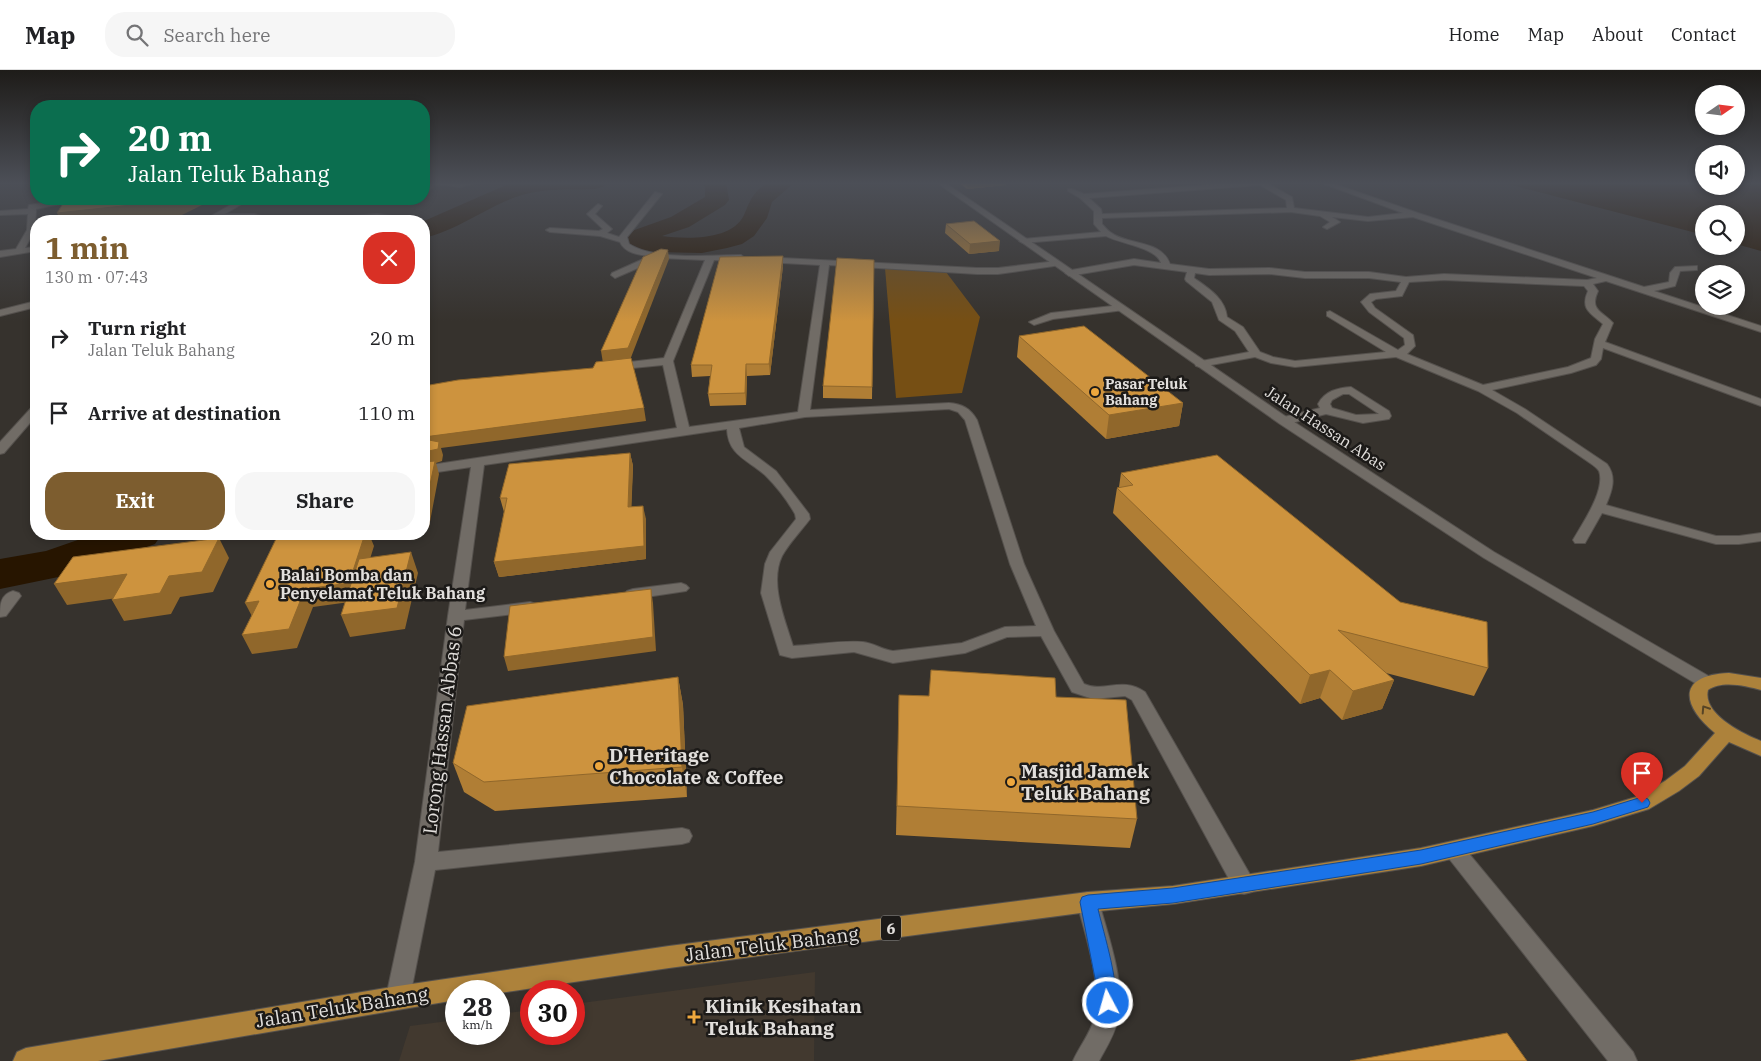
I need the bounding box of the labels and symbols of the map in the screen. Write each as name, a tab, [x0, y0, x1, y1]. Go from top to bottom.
north arrow	[1695, 85, 1745, 135]
place label: Pasar Teluk Bahang	[1105, 375, 1187, 409]
street label: Jalan Hassan Abas	[1262, 381, 1390, 475]
marker: Pasar Teluk Bahang	[1089, 386, 1101, 398]
place label: Balai Bomba dan Penyelamat Teluk Bahang	[280, 565, 486, 603]
marker: Balai Bomba dan Penyelamat Teluk Bahang	[264, 578, 276, 590]
street label: Lorong Hassan Abbas 6	[417, 624, 467, 836]
one-way arrow	[1702, 705, 1711, 715]
place label: D'Heritage Chocolate & Coffee	[609, 743, 784, 789]
pin	[1621, 752, 1663, 803]
place label: Masjid Jamek Teluk Bahang	[1021, 759, 1150, 805]
marker: D'Heritage Chocolate & Coffee	[593, 760, 605, 772]
marker: Masjid Jamek Teluk Bahang	[1005, 776, 1017, 788]
road number: 6	[881, 916, 901, 940]
street label: Jalan Teluk Bahang	[684, 921, 861, 967]
position arrow	[1081, 976, 1133, 1028]
speed limit sign: 30	[520, 980, 585, 1045]
street label: Jalan Teluk Bahang	[254, 981, 430, 1032]
place label: Klinik Kesihatan Teluk Bahang	[705, 994, 862, 1040]
marker: Klinik Kesihatan Teluk Bahang	[687, 1010, 701, 1024]

